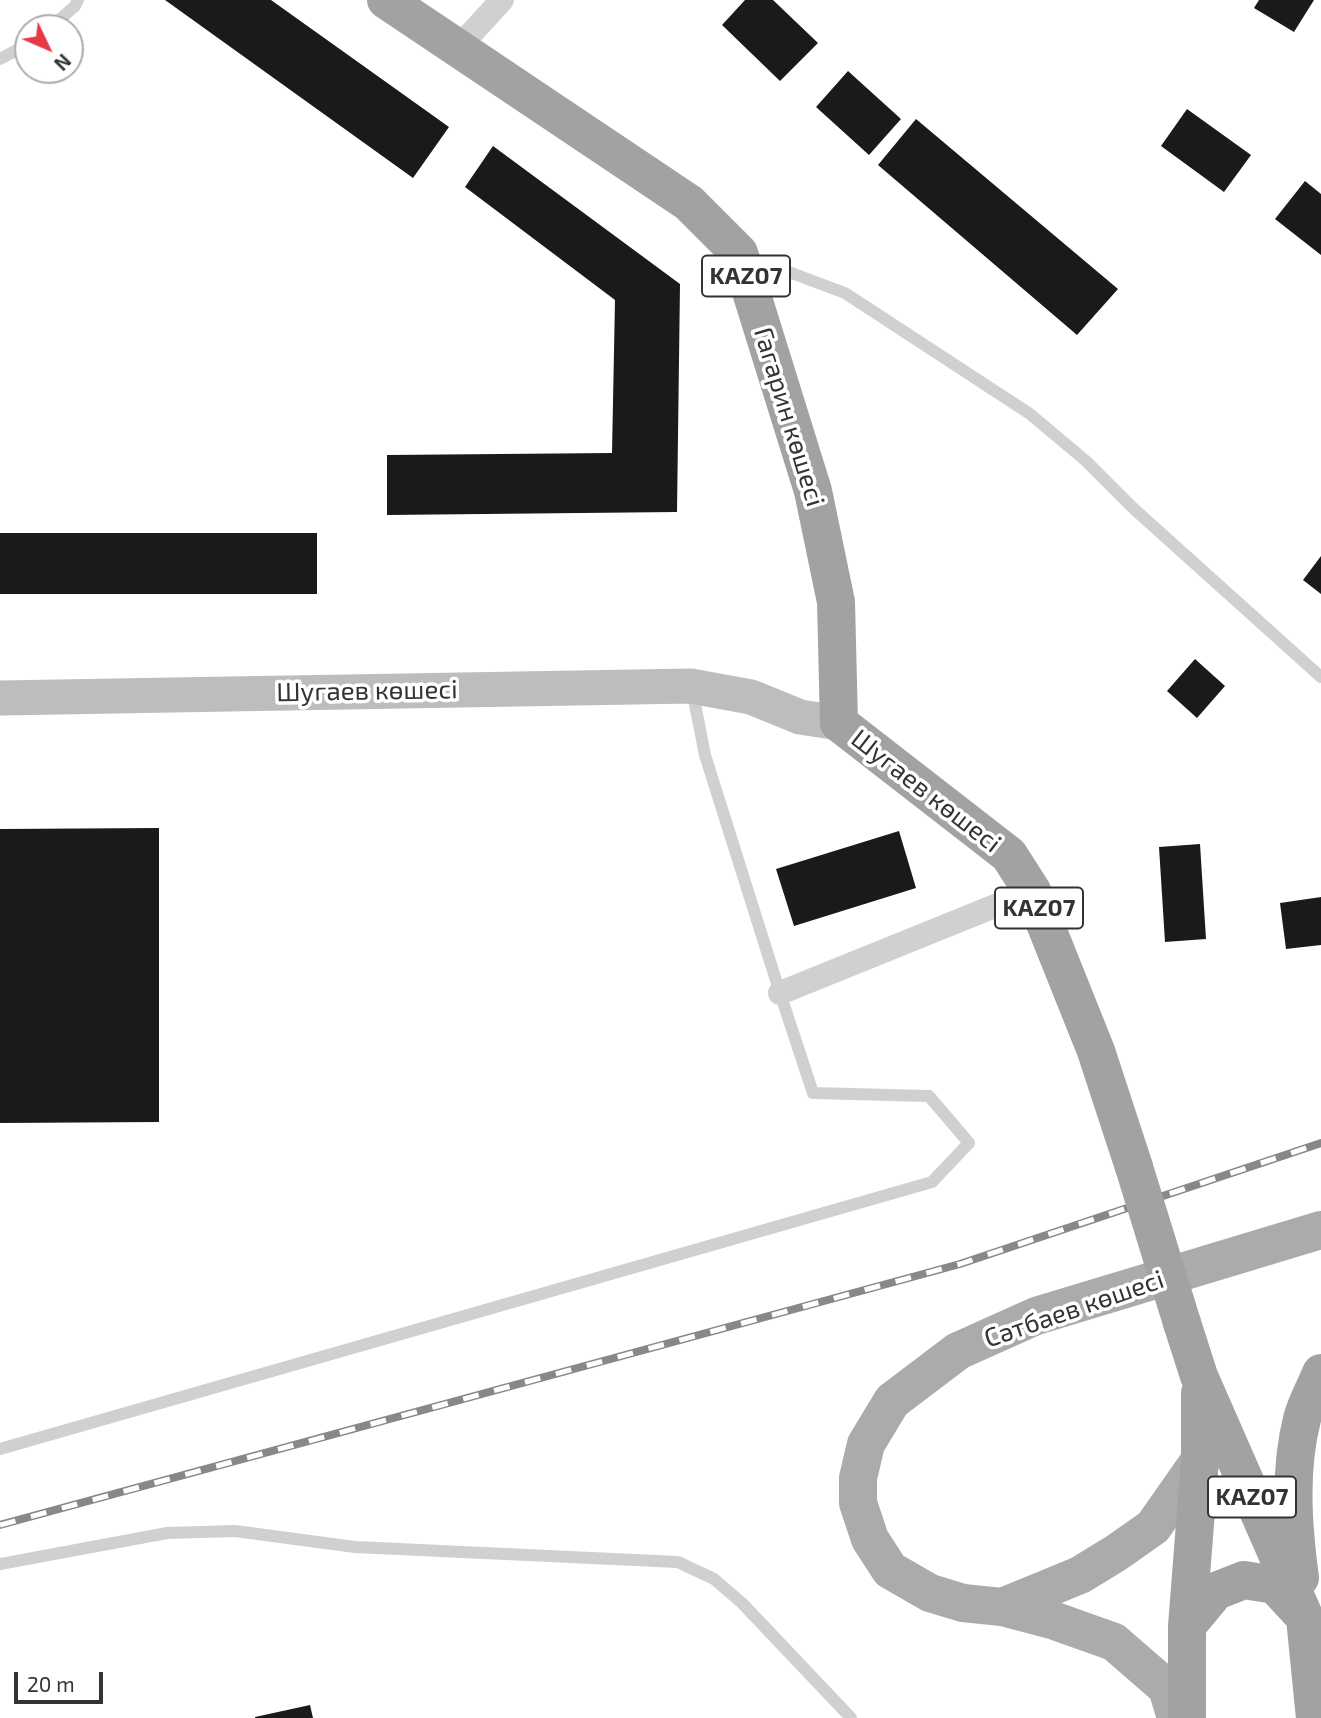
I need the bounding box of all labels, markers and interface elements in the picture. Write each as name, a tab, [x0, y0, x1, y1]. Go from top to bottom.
north arrow	[14, 14, 84, 84]
text: N	[50, 50, 76, 75]
road number: KAZ07	[702, 256, 790, 296]
street label: Гагарин көшесі	[747, 324, 831, 510]
street label: Шугаев көшесі	[276, 674, 458, 708]
street label: Шугаев көшесі	[845, 723, 1007, 859]
road number: KAZ07	[995, 888, 1083, 928]
street label: Сәтбаев көшесі	[980, 1264, 1168, 1354]
road number: KAZ07	[1208, 1476, 1296, 1518]
scale bar	[18, 1658, 107, 1702]
text: 20 m	[27, 1671, 75, 1696]

